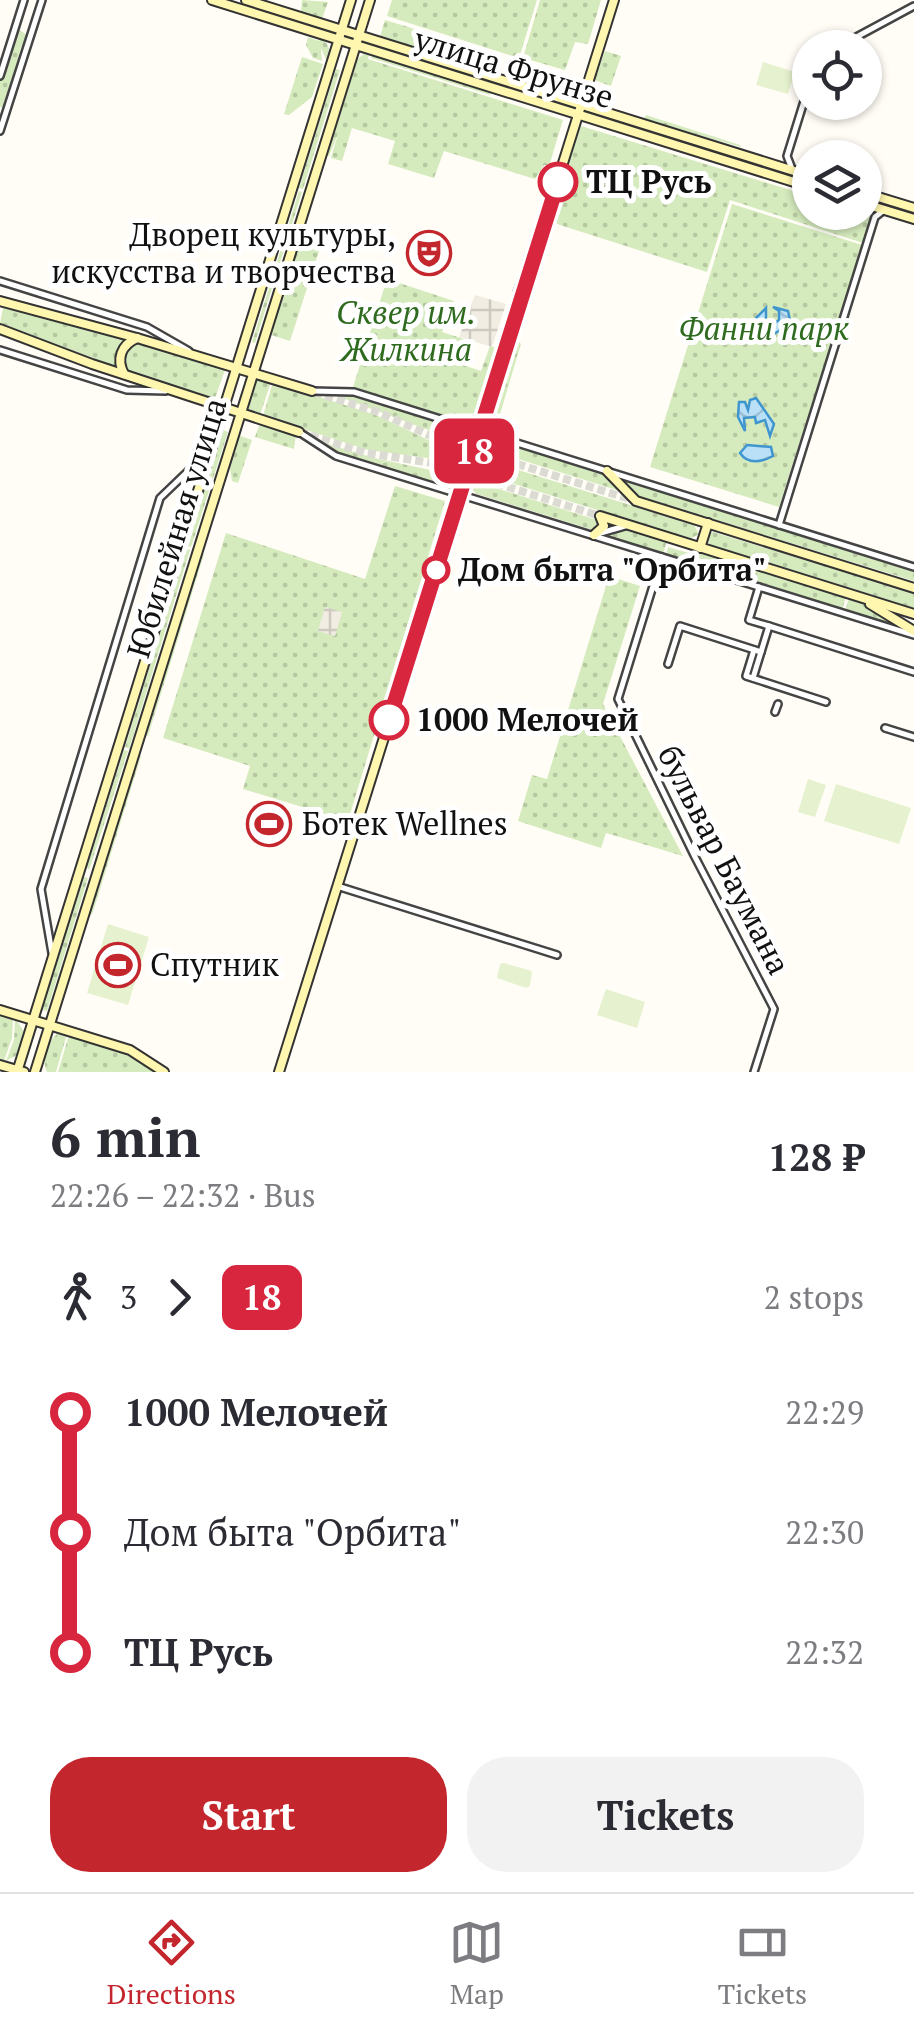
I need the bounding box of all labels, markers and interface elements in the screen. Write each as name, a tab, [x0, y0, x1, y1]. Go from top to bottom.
street label: улица Фрунзе	[409, 17, 619, 117]
map controls	[792, 30, 882, 230]
button: locate	[792, 30, 882, 120]
button: layers	[792, 140, 882, 230]
place label: ТЦ Русь	[586, 160, 712, 202]
marker: ТЦ Русь	[539, 163, 577, 201]
place label: Дворец культуры, искусства и творчества	[51, 213, 396, 292]
theatre icon: Дворец культуры, искусства и творчества	[406, 230, 452, 276]
park label: Сквер им. Жилкина	[336, 291, 476, 370]
park label: Фанни парк	[679, 307, 849, 349]
street label: Юбилейная улица	[117, 393, 236, 663]
line badge: 18	[429, 418, 519, 484]
text: 18	[454, 428, 494, 474]
place label: Дом быта "Орбита"	[458, 548, 766, 590]
marker: Дом быта "Орбита"	[423, 557, 449, 583]
place label: 1000 Мелочей	[416, 698, 639, 740]
marker: 1000 Мелочей	[370, 701, 408, 739]
street label: бульвар Баумана	[649, 738, 801, 981]
sports icon: Ботек Wellnes	[246, 801, 292, 847]
place label: Ботек Wellnes	[302, 802, 508, 844]
sports icon: Спутник	[95, 942, 141, 988]
place label: Спутник	[150, 943, 279, 985]
text: 6 min	[50, 1100, 200, 1173]
text: 128 ₽	[768, 1132, 864, 1182]
text: 22:26 – 22:32 · Bus	[50, 1174, 316, 1216]
icon: walk	[50, 1270, 105, 1325]
icon: forward	[152, 1270, 207, 1325]
text: 18	[242, 1274, 282, 1320]
text: 3	[120, 1276, 137, 1318]
text: 2 stops	[764, 1276, 864, 1318]
text: 1000 Мелочей	[124, 1387, 388, 1437]
text: 22:29	[785, 1391, 864, 1433]
text: Дом быта "Орбита"	[124, 1507, 462, 1557]
text: 22:30	[785, 1511, 864, 1553]
text: ТЦ Русь	[124, 1627, 273, 1677]
text: 22:32	[785, 1631, 864, 1673]
button: Start	[50, 1757, 447, 1872]
button: Tickets	[467, 1757, 864, 1872]
tab: Directions	[107, 1915, 236, 2012]
tab: Map	[449, 1915, 504, 2012]
tab: Tickets	[718, 1915, 807, 2012]

